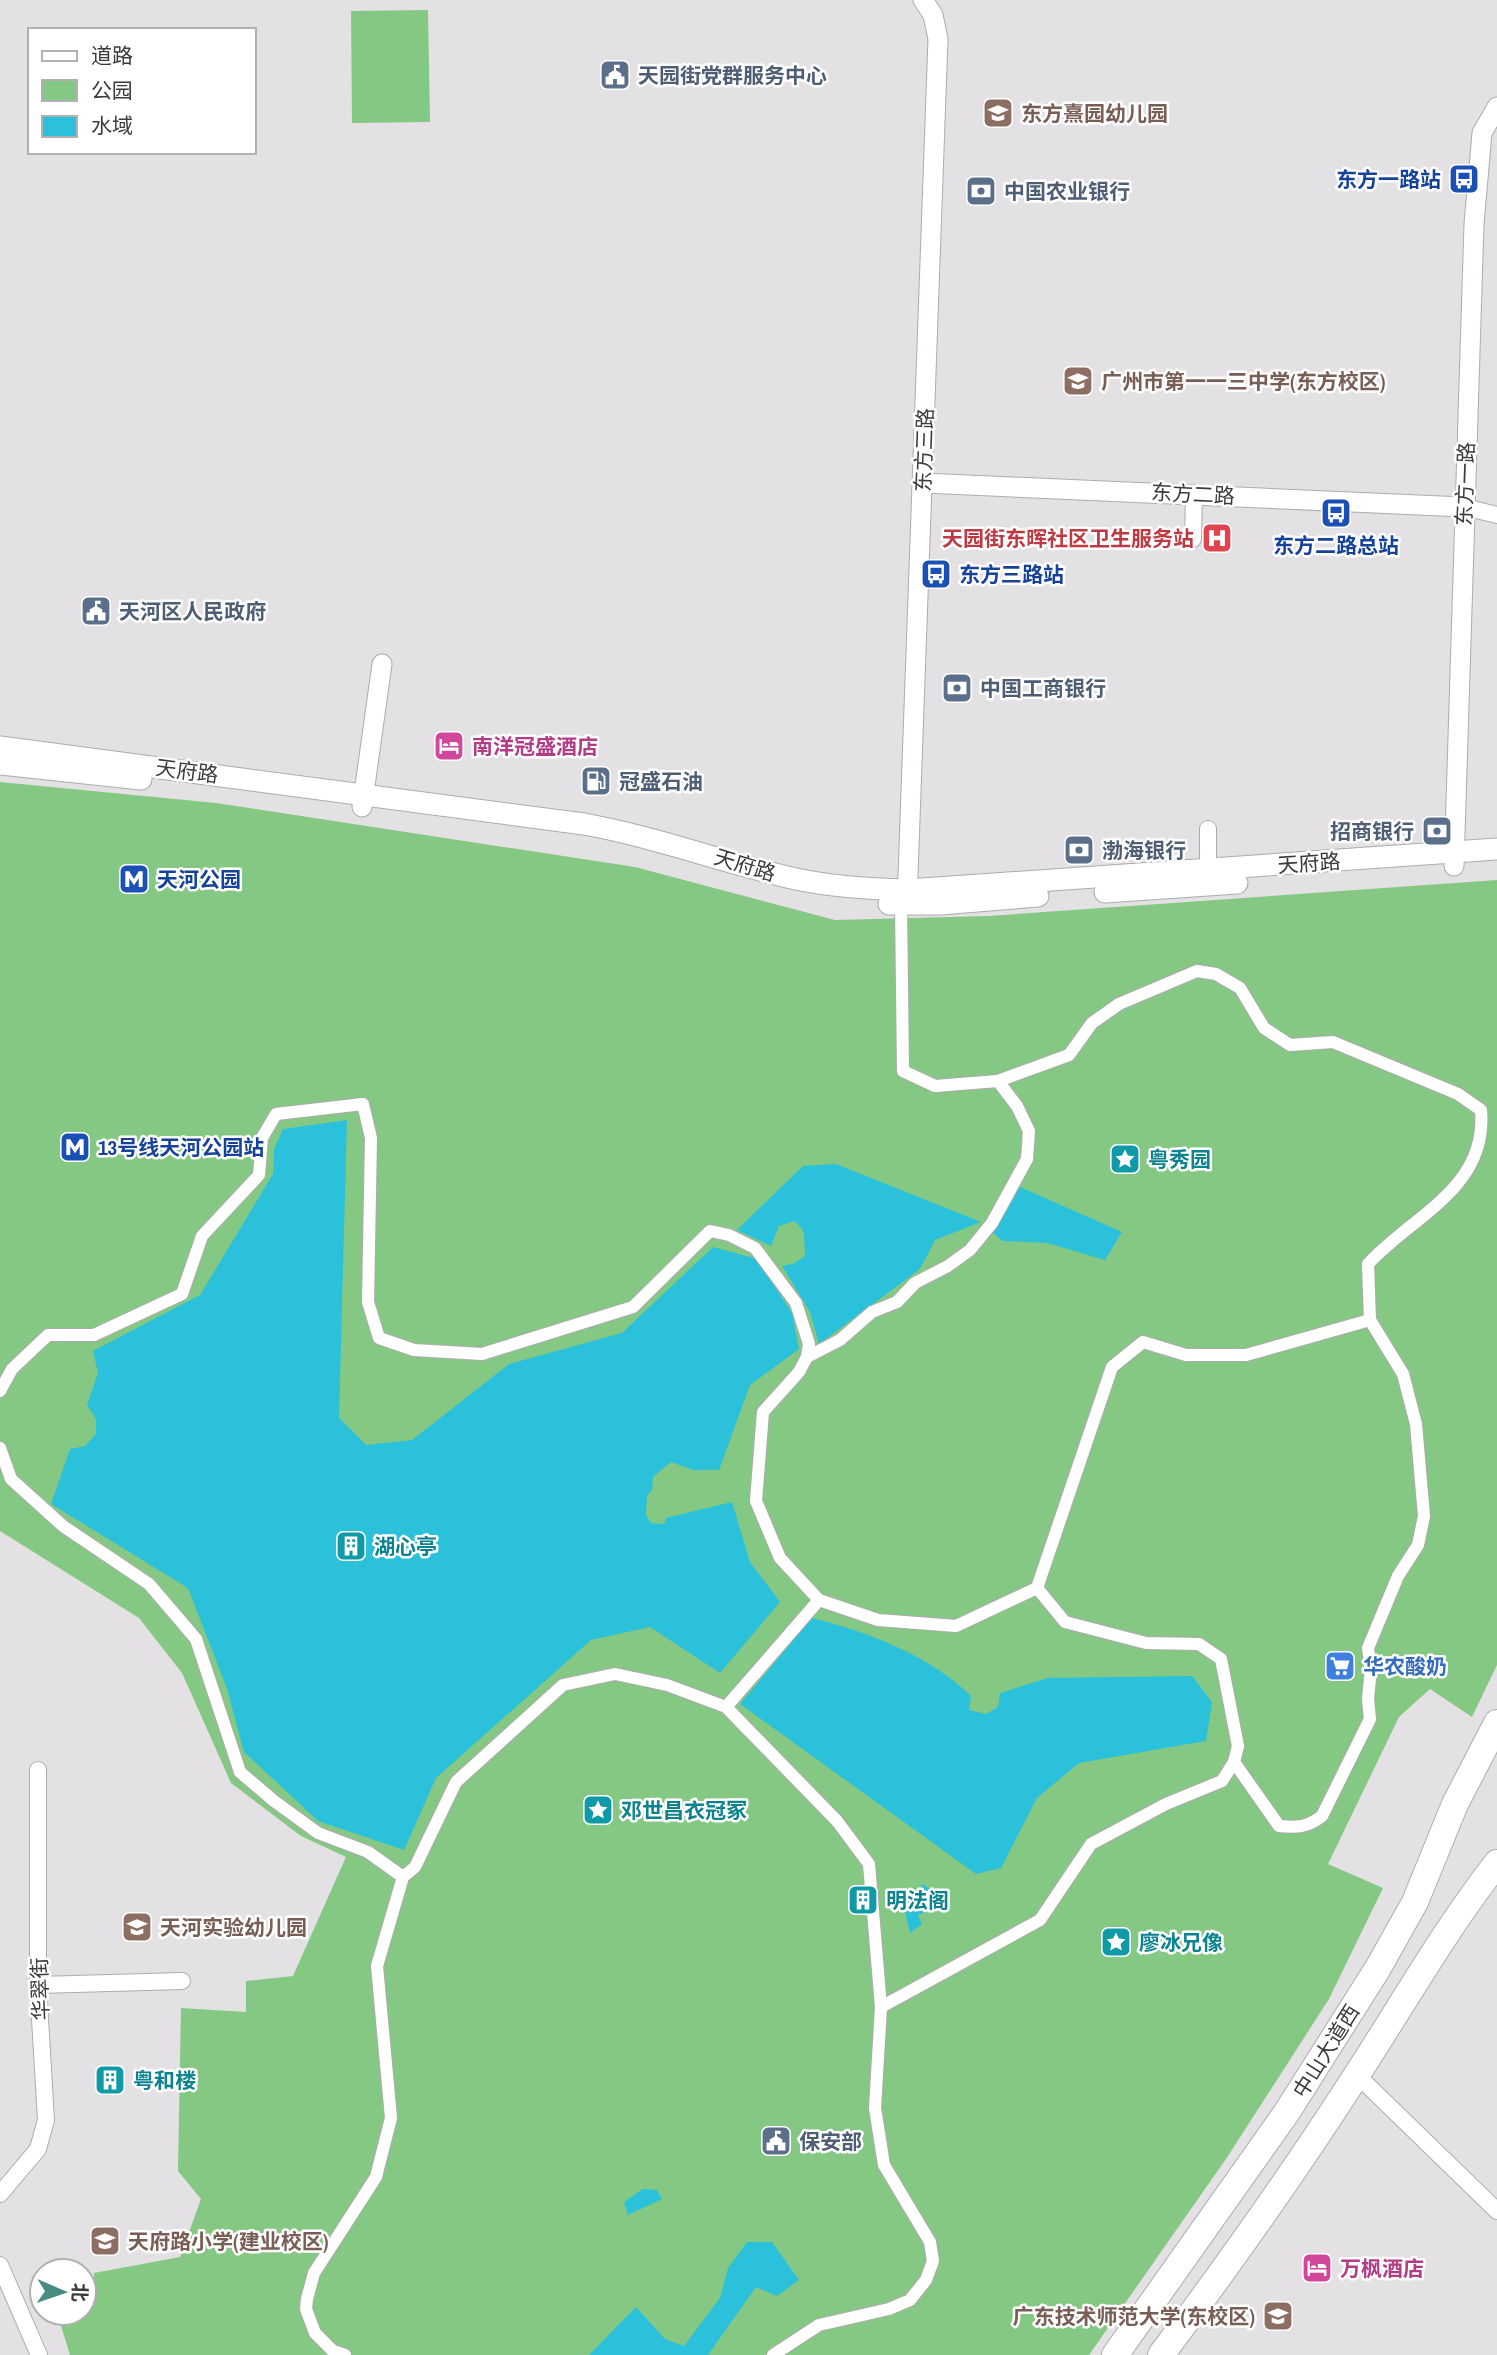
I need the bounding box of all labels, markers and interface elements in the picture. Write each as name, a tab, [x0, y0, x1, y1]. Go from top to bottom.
legend	[28, 28, 256, 154]
text: 道路	[91, 41, 133, 70]
public building icon: 天园街党群服务中心	[598, 58, 632, 92]
place label: 天园街党群服务中心	[638, 61, 827, 90]
text: 公园	[91, 76, 133, 105]
school or university icon: 东方熹园幼儿园	[981, 96, 1015, 130]
place label: 东方熹园幼儿园	[1021, 99, 1168, 128]
text: 水域	[91, 111, 133, 140]
bus stop icon: 东方一路站	[1447, 162, 1481, 196]
place label: 东方一路站	[1336, 165, 1441, 194]
bank icon: 中国农业银行	[964, 174, 998, 208]
place label: 中国农业银行	[1004, 177, 1130, 206]
school or university icon: 广州市第一一三中学(东方校区)	[1061, 364, 1095, 398]
place label: 广州市第一一三中学(东方校区)	[1101, 367, 1386, 396]
street label: 东方三路	[908, 408, 940, 492]
street label: 东方一路	[1449, 442, 1481, 526]
street label: 东方二路	[1150, 477, 1236, 511]
bus stop icon: 东方二路总站	[1319, 496, 1353, 530]
hospital icon: 天园街东晖社区卫生服务站	[1200, 521, 1234, 555]
place label: 天园街东晖社区卫生服务站	[942, 524, 1194, 553]
place label: 东方二路总站	[1273, 531, 1399, 560]
bus stop icon: 东方三路站	[919, 557, 953, 591]
place label: 东方三路站	[959, 560, 1064, 589]
public building icon: 天河区人民政府	[79, 594, 113, 628]
place label: 天河区人民政府	[119, 597, 266, 626]
bank icon: 中国工商银行	[940, 671, 974, 705]
place label: 中国工商银行	[980, 674, 1106, 703]
hotel icon: 南洋冠盛酒店	[432, 729, 466, 763]
place label: 南洋冠盛酒店	[472, 732, 598, 761]
street label: 天府路	[154, 753, 220, 789]
fuel station icon: 冠盛石油	[579, 764, 613, 798]
place label: 冠盛石油	[619, 767, 703, 796]
bank icon: 招商银行	[1420, 814, 1454, 848]
place label: 招商银行	[1330, 817, 1414, 846]
bank icon: 渤海银行	[1062, 833, 1096, 867]
place label: 渤海银行	[1102, 836, 1186, 865]
street label: 天府路	[711, 842, 779, 888]
street label: 天府路	[1277, 846, 1341, 880]
metro station icon: 天河公园	[117, 862, 151, 896]
place label: 天河公园	[157, 865, 241, 894]
metro station icon: 13号线天河公园站	[58, 1130, 92, 1164]
place label: 13号线天河公园站	[98, 1133, 264, 1162]
place icon: 粤秀园	[1108, 1142, 1142, 1176]
place label: 粤秀园	[1148, 1145, 1211, 1174]
building icon: 湖心亭	[334, 1529, 368, 1563]
place label: 湖心亭	[374, 1532, 437, 1561]
supermarket icon: 华农酸奶	[1323, 1649, 1357, 1683]
place label: 华农酸奶	[1363, 1652, 1447, 1681]
place icon: 邓世昌衣冠冢	[581, 1793, 615, 1827]
place label: 邓世昌衣冠冢	[621, 1796, 747, 1825]
building icon: 明法阁	[846, 1883, 880, 1917]
place label: 明法阁	[886, 1886, 949, 1915]
school or university icon: 天河实验幼儿园	[120, 1910, 154, 1944]
place label: 天河实验幼儿园	[160, 1913, 307, 1942]
place icon: 廖冰兄像	[1099, 1925, 1133, 1959]
place label: 廖冰兄像	[1139, 1928, 1223, 1957]
street label: 华翠街	[24, 1957, 56, 2021]
street label: 中山大道西	[1286, 1999, 1366, 2103]
building icon: 粤和楼	[93, 2063, 127, 2097]
place label: 粤和楼	[133, 2066, 196, 2095]
public building icon: 保安部	[759, 2124, 793, 2158]
place label: 保安部	[799, 2127, 862, 2156]
school or university icon: 天府路小学(建业校区)	[88, 2224, 122, 2258]
place label: 天府路小学(建业校区)	[128, 2227, 329, 2256]
hotel icon: 万枫酒店	[1300, 2251, 1334, 2285]
place label: 万枫酒店	[1340, 2254, 1424, 2283]
north arrow	[28, 2257, 98, 2327]
text: 北	[67, 2283, 93, 2303]
school or university icon: 广东技术师范大学(东校区)	[1261, 2299, 1295, 2333]
place label: 广东技术师范大学(东校区)	[1013, 2302, 1255, 2331]

